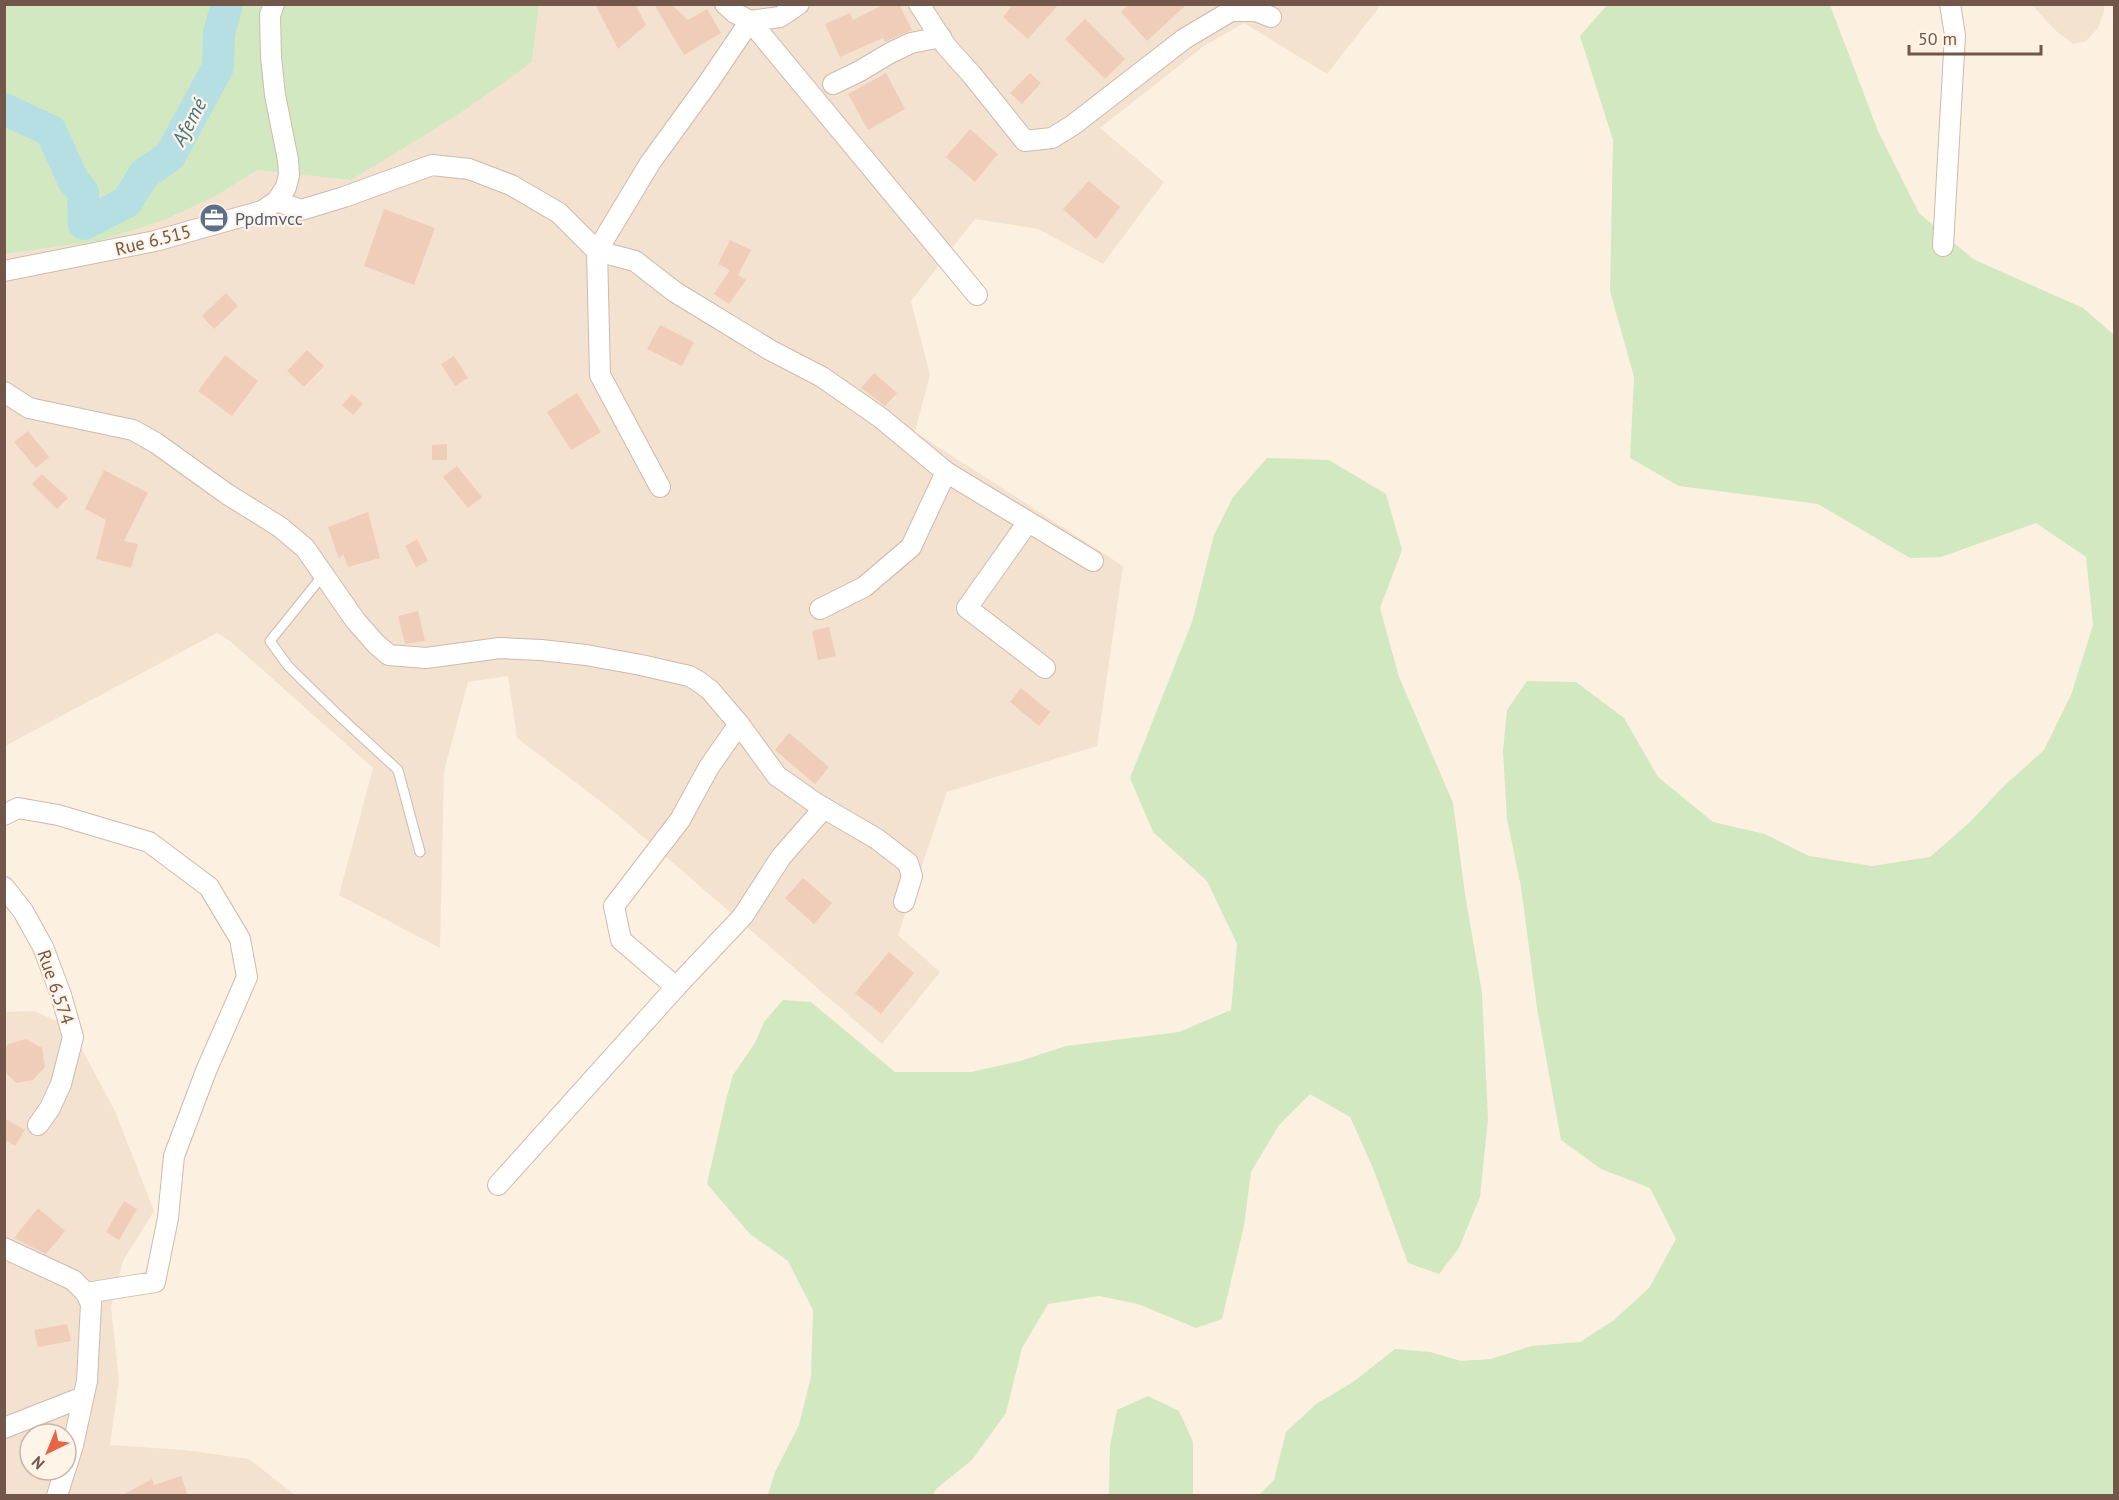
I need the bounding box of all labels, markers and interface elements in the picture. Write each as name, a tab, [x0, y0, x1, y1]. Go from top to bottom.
scale bar	[1909, 18, 2041, 56]
text: 50 m	[1918, 27, 1957, 50]
water label: Afemé	[165, 93, 213, 151]
office icon: Ppdmvcc	[198, 202, 230, 234]
place label: Ppdmvcc	[235, 207, 303, 230]
street label: Rue 6.515	[113, 219, 193, 261]
street label: Rue 6.574	[33, 947, 80, 1027]
north arrow	[18, 1422, 78, 1482]
text: N	[27, 1452, 48, 1474]

